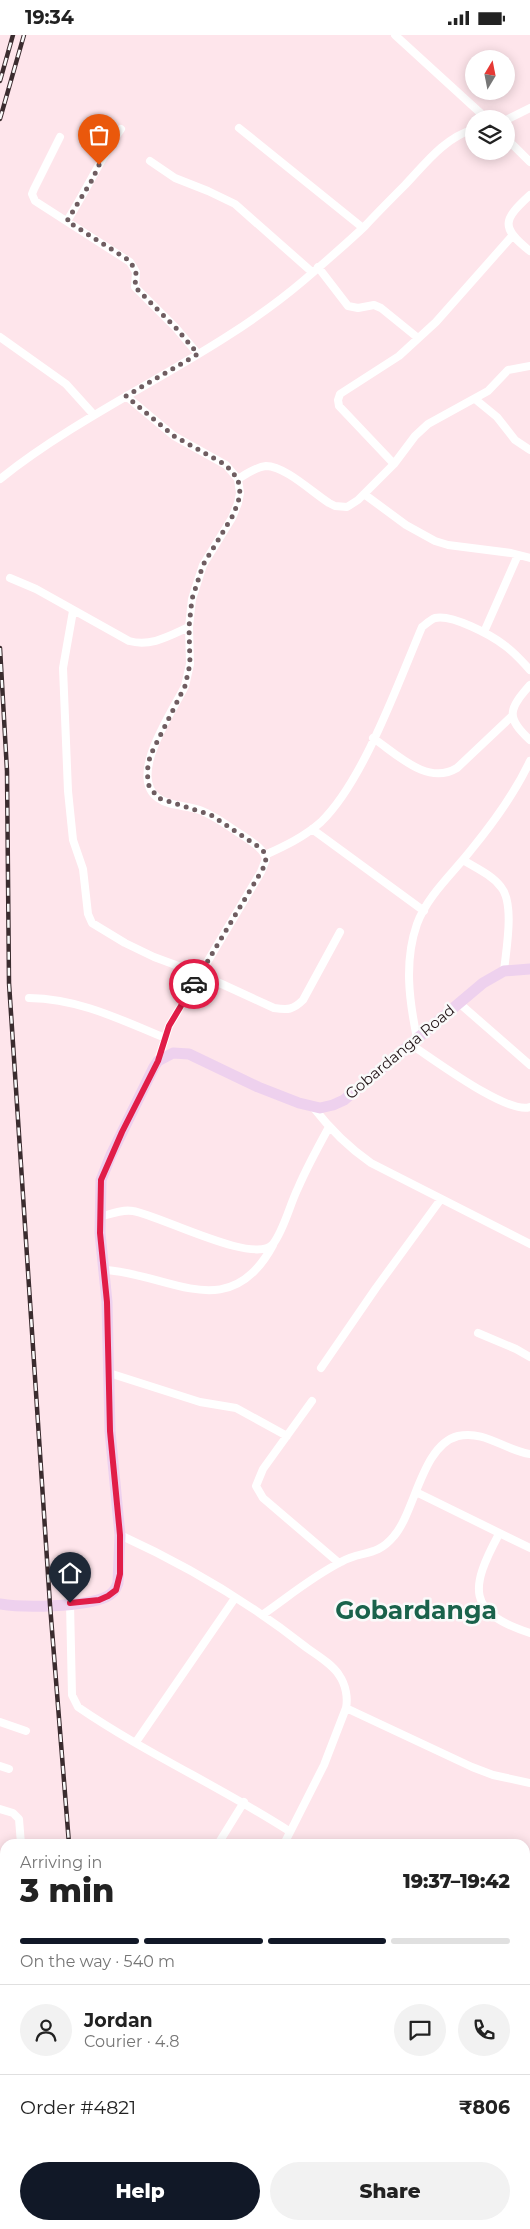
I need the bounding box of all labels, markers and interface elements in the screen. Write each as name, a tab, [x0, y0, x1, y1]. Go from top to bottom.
text: 19:34	[25, 6, 74, 29]
north arrow	[465, 50, 515, 100]
map controls	[465, 50, 515, 160]
button: layers	[465, 110, 515, 160]
pin	[78, 114, 120, 165]
icon: bag	[85, 121, 113, 149]
courier	[169, 959, 219, 1009]
icon: car	[180, 970, 208, 998]
street label: Gobardanga Road	[341, 1000, 458, 1103]
pin	[49, 1552, 91, 1603]
icon: home	[56, 1559, 84, 1587]
district label: Gobardanga	[335, 1595, 497, 1625]
text: Arriving in	[20, 1853, 102, 1872]
text: 19:37–19:42	[403, 1870, 510, 1893]
text: 3 min	[20, 1871, 114, 1910]
text: On the way · 540 m	[20, 1952, 175, 1971]
button: person	[20, 2004, 72, 2056]
button: chat	[394, 2004, 446, 2056]
button: phone	[458, 2004, 510, 2056]
text: Jordan	[84, 2009, 153, 2032]
text: Courier · 4.8	[84, 2032, 180, 2051]
text: Order #4821	[20, 2096, 136, 2119]
text: ₹806	[459, 2096, 510, 2119]
button: Help	[20, 2162, 260, 2220]
button: Share	[270, 2162, 510, 2220]

